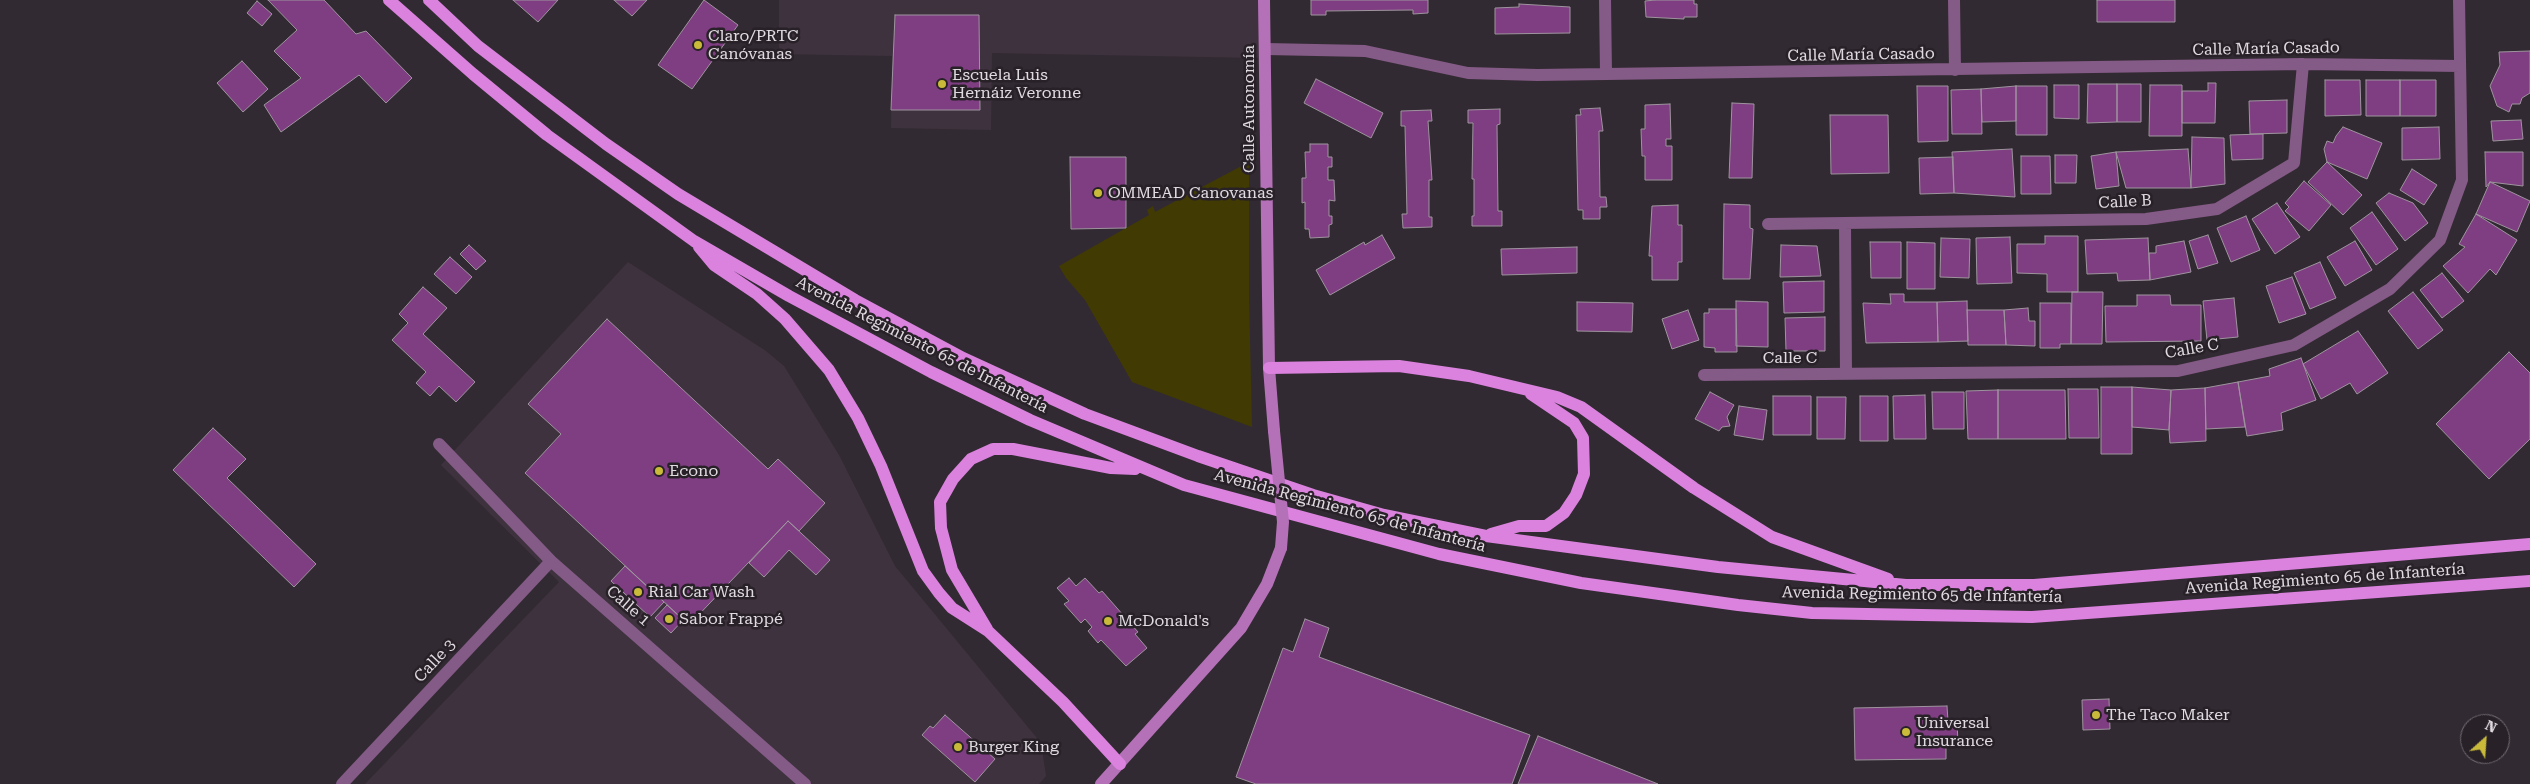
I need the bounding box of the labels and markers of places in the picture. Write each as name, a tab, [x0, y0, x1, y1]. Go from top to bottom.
place label: Claro/PRTC Canóvanas	[708, 26, 798, 64]
marker: Claro/PRTC Canóvanas	[692, 39, 704, 51]
place label: Escuela Luis Hernáiz Veronne	[952, 65, 1081, 103]
marker: Escuela Luis Hernáiz Veronne	[936, 78, 948, 90]
place label: OMMEAD Canovanas	[1108, 183, 1273, 203]
marker: OMMEAD Canovanas	[1092, 187, 1104, 199]
place label: Econo	[669, 461, 718, 481]
marker: Econo	[653, 465, 665, 477]
place label: Rial Car Wash	[648, 582, 755, 602]
marker: Rial Car Wash	[632, 586, 644, 598]
place label: Sabor Frappé	[679, 609, 783, 629]
place label: McDonald's	[1118, 611, 1209, 631]
marker: Sabor Frappé	[663, 613, 675, 625]
marker: McDonald's	[1102, 615, 1114, 627]
place label: The Taco Maker	[2106, 705, 2230, 725]
marker: The Taco Maker	[2090, 709, 2102, 721]
place label: Universal Insurance	[1916, 713, 1993, 751]
marker: Universal Insurance	[1900, 726, 1912, 738]
place label: Burger King	[968, 737, 1059, 757]
marker: Burger King	[952, 741, 964, 753]

